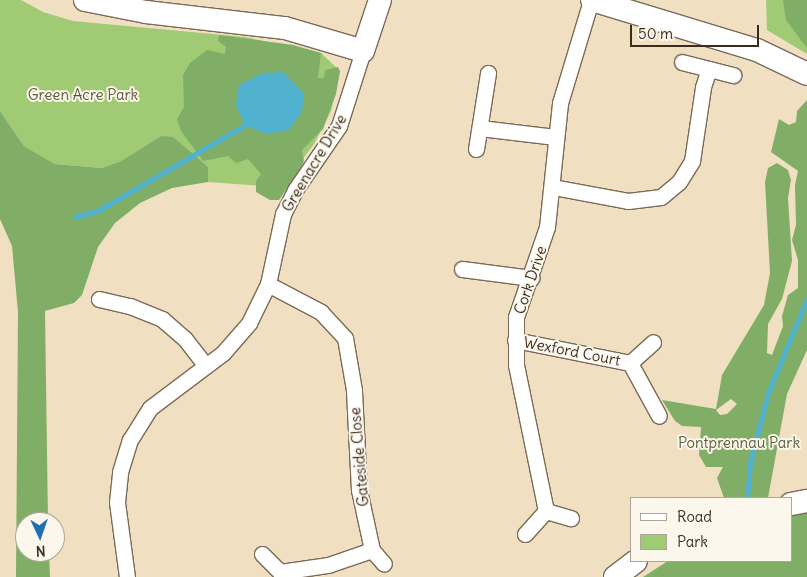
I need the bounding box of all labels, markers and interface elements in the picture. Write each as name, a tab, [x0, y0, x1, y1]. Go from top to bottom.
scale bar	[632, 15, 761, 47]
text: 50 m	[638, 24, 673, 43]
park label: Green Acre Park	[28, 86, 138, 104]
street label: Greenacre Drive	[278, 111, 350, 215]
street label: Cork Drive	[510, 244, 550, 316]
street label: Wexford Court	[522, 333, 622, 369]
street label: Gateside Close	[346, 407, 372, 507]
park label: Pontprennau Park	[678, 434, 800, 452]
legend	[630, 497, 792, 562]
text: Road	[677, 507, 712, 526]
north arrow	[15, 512, 65, 562]
text: Park	[677, 532, 708, 551]
text: N	[35, 542, 46, 560]

